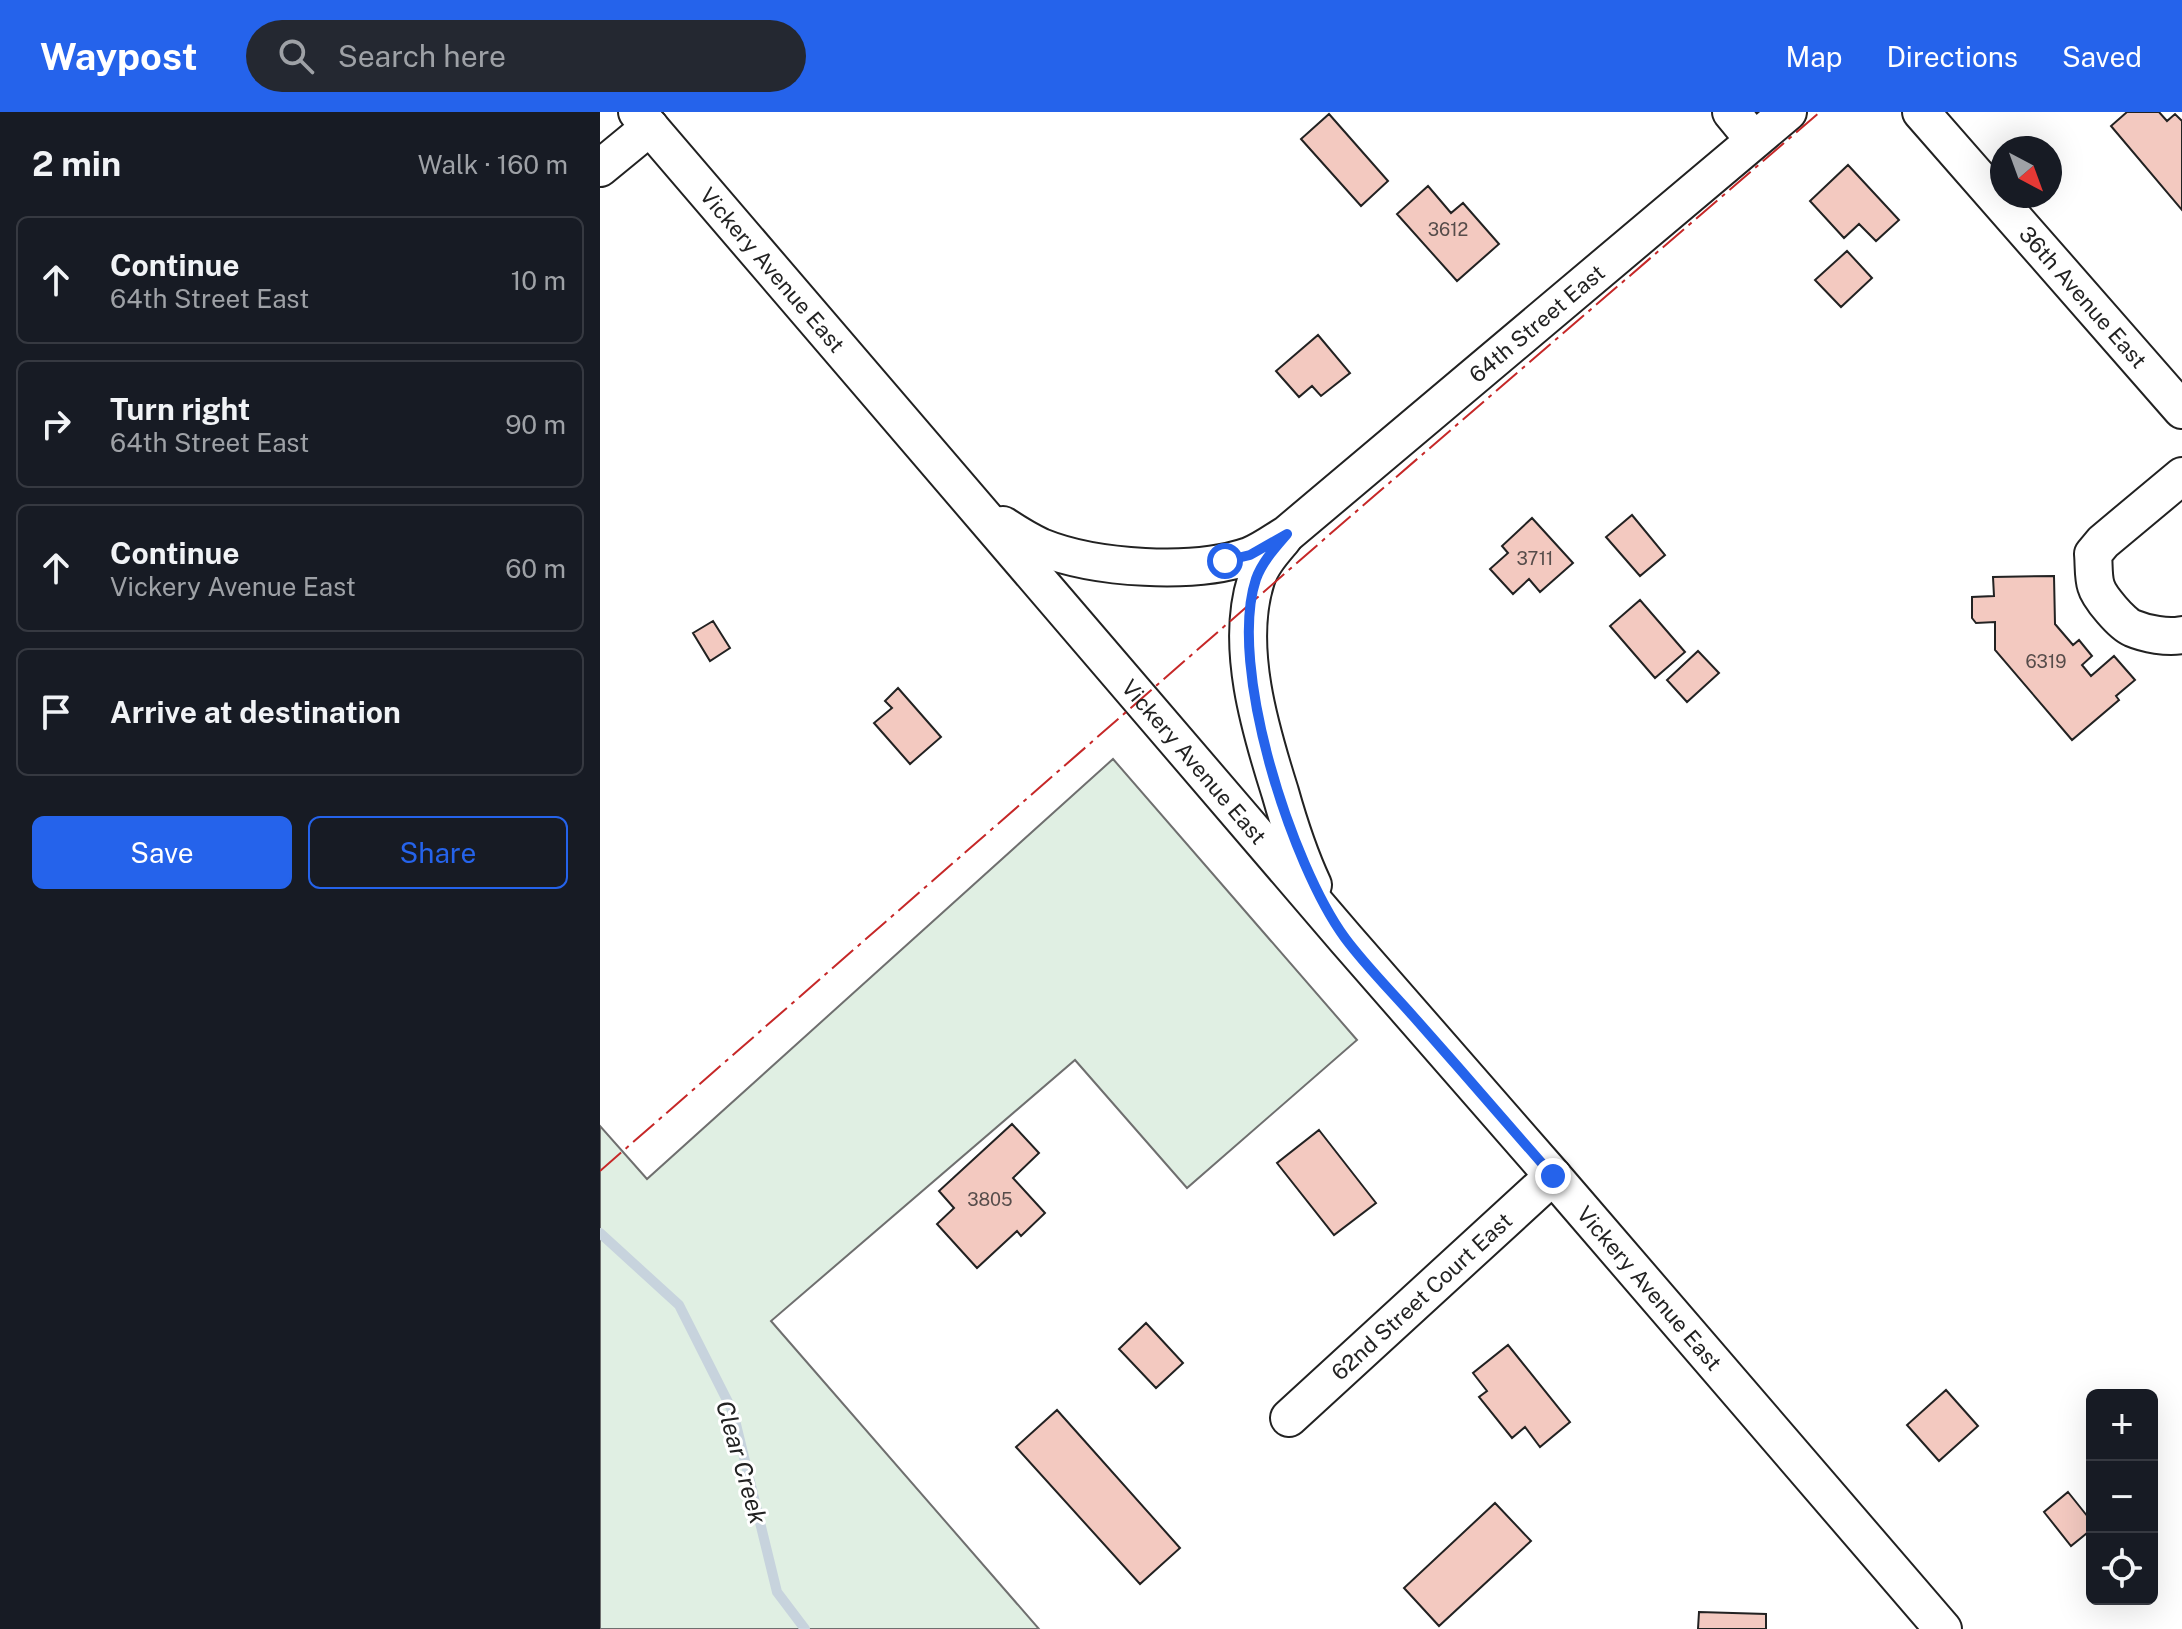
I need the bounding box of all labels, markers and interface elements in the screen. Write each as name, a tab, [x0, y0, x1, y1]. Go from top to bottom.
search box	[246, 20, 806, 92]
text: Waypost	[40, 34, 198, 79]
icon: search	[274, 34, 318, 78]
text: Search here	[338, 38, 506, 74]
text: Map	[1786, 40, 1842, 73]
text: Directions	[1886, 40, 2018, 73]
text: Saved	[2062, 40, 2142, 73]
north arrow	[1990, 136, 2062, 208]
text: 2 min	[32, 144, 121, 184]
text: Walk · 160 m	[418, 149, 568, 180]
street label: Vickery Avenue East	[695, 182, 850, 357]
house number: 3612	[1428, 219, 1468, 240]
street label: 36th Avenue East	[2014, 221, 2152, 373]
text: Continue	[110, 247, 240, 283]
icon: ahead	[34, 258, 78, 302]
street label: 64th Street East	[1464, 259, 1610, 388]
text: 10 m	[511, 265, 566, 296]
text: 64th Street East	[110, 283, 309, 314]
text: Turn right	[110, 391, 250, 427]
icon: right	[34, 402, 78, 446]
text: 90 m	[505, 409, 566, 440]
text: 64th Street East	[110, 427, 309, 458]
text: Continue	[110, 535, 240, 571]
route start	[1207, 543, 1243, 579]
icon: ahead	[34, 546, 78, 590]
house number: 3711	[1517, 548, 1553, 569]
text: 60 m	[505, 553, 566, 584]
text: Vickery Avenue East	[110, 571, 356, 602]
house number: 6319	[2026, 651, 2067, 672]
street label: Vickery Avenue East	[1117, 674, 1272, 849]
icon: arrive	[34, 690, 78, 734]
text: Arrive at destination	[110, 694, 401, 730]
button: Save	[32, 816, 292, 889]
button: Share	[308, 816, 568, 889]
route end	[1535, 1158, 1571, 1194]
house number: 3805	[967, 1189, 1013, 1210]
street label: Vickery Avenue East	[1572, 1201, 1727, 1376]
street label: 62nd Street Court East	[1326, 1207, 1517, 1385]
map controls	[2086, 1389, 2158, 1605]
button: +	[2086, 1389, 2158, 1461]
water label: Clear Creek	[711, 1397, 773, 1527]
button: −	[2086, 1461, 2158, 1533]
button: locate	[2086, 1533, 2158, 1605]

